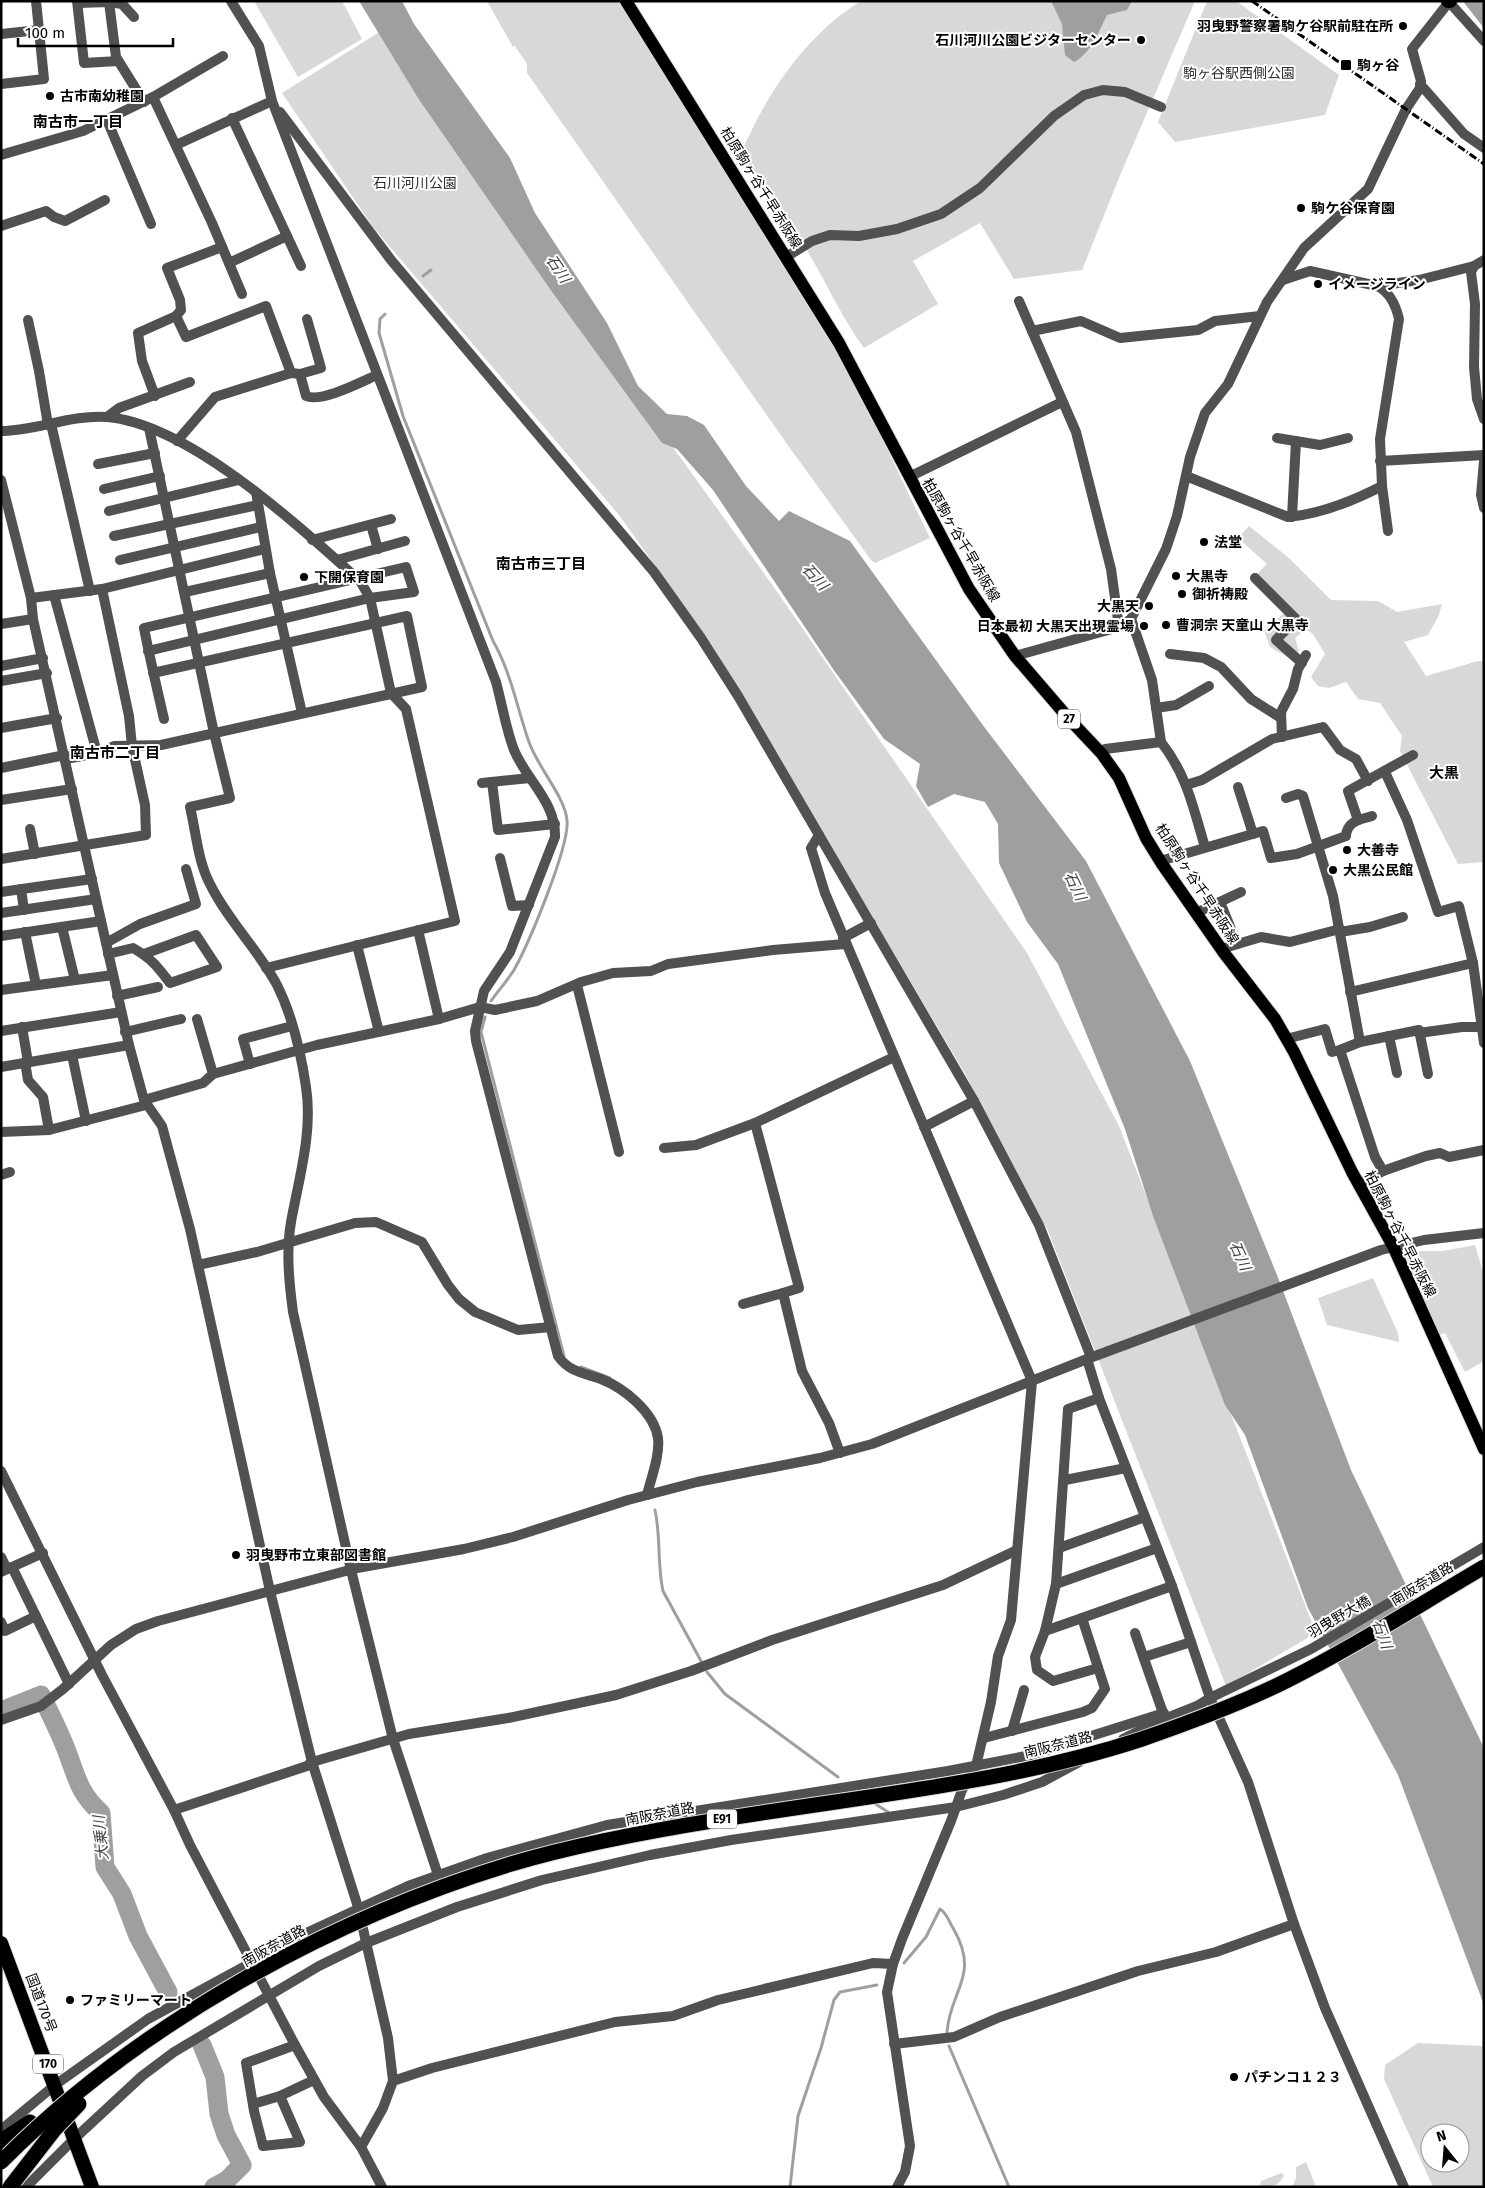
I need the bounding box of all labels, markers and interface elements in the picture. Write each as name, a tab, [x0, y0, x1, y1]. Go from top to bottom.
scale bar	[18, 15, 172, 47]
place label: 羽曳野警察署駒ケ谷駅前駐在所	[1197, 18, 1393, 35]
marker: 羽曳野警察署駒ケ谷駅前駐在所	[1397, 20, 1409, 32]
text: 100 m	[25, 24, 65, 42]
place label: 石川河川公園ビジターセンター	[935, 32, 1131, 49]
marker: 石川河川公園ビジターセンター	[1135, 34, 1147, 46]
place label: 駒ヶ谷	[1357, 57, 1400, 74]
marker: 駒ヶ谷	[1339, 58, 1353, 72]
park label: 駒ヶ谷駅西側公園	[1183, 65, 1295, 82]
place label: 古市南幼稚園	[60, 88, 144, 105]
marker: 古市南幼稚園	[44, 90, 56, 102]
district label: 南古市一丁目	[33, 113, 123, 131]
street label: 柏原駒ヶ谷千早赤阪線	[717, 124, 805, 252]
park label: 石川河川公園	[373, 175, 457, 192]
place label: 駒ケ谷保育園	[1311, 200, 1395, 217]
marker: 駒ケ谷保育園	[1295, 202, 1307, 214]
water label: 石川	[542, 252, 575, 288]
place label: イメージライン	[1328, 276, 1426, 293]
marker: イメージライン	[1312, 278, 1324, 290]
street label: 柏原駒ヶ谷千早赤阪線	[919, 475, 1003, 605]
place label: 法堂	[1214, 534, 1242, 551]
marker: 法堂	[1198, 536, 1210, 548]
district label: 南古市三丁目	[496, 555, 586, 573]
water label: 石川	[798, 560, 833, 596]
place label: 大黒寺	[1186, 568, 1228, 585]
place label: 下開保育園	[314, 569, 384, 586]
marker: 大黒寺	[1170, 570, 1182, 582]
marker: 下開保育園	[298, 571, 310, 583]
place label: 御祈祷殿	[1192, 586, 1248, 603]
marker: 御祈祷殿	[1176, 588, 1188, 600]
place label: 大黒天	[1097, 598, 1139, 615]
marker: 大黒天	[1143, 600, 1155, 612]
place label: 曹洞宗 天童山 大黒寺	[1176, 617, 1309, 634]
place label: 日本最初 大黒天出現霊場	[977, 618, 1134, 635]
marker: 曹洞宗 天童山 大黒寺	[1160, 619, 1172, 631]
marker: 日本最初 大黒天出現霊場	[1138, 620, 1150, 632]
road number: 27	[1058, 710, 1080, 729]
district label: 南古市二丁目	[70, 744, 160, 762]
district label: 大黒	[1429, 764, 1459, 782]
street label: 柏原駒ヶ谷千早赤阪線	[1152, 821, 1242, 947]
place label: 大善寺	[1357, 842, 1399, 859]
marker: 大善寺	[1341, 844, 1353, 856]
place label: 大黒公民館	[1343, 862, 1413, 879]
marker: 大黒公民館	[1327, 864, 1339, 876]
water label: 石川	[1060, 869, 1091, 905]
street label: 柏原駒ヶ谷千早赤阪線	[1361, 1168, 1439, 1300]
water label: 石川	[1226, 1239, 1255, 1275]
place label: 羽曳野市立東部図書館	[246, 1547, 386, 1564]
marker: 羽曳野市立東部図書館	[230, 1549, 242, 1561]
street label: 南阪奈道路	[1388, 1559, 1456, 1609]
street label: 羽曳野大橋	[1304, 1592, 1374, 1642]
water label: 石川	[1368, 1617, 1396, 1653]
street label: 南阪奈道路	[1022, 1728, 1094, 1762]
street label: 南阪奈道路	[624, 1799, 696, 1829]
road number: E91	[707, 1810, 737, 1828]
water label: 大乗川	[89, 1813, 112, 1861]
street label: 南阪奈道路	[239, 1922, 309, 1970]
street label: 国道170号	[22, 1971, 60, 2035]
place label: ファミリーマート	[80, 1992, 192, 2009]
marker: ファミリーマート	[64, 1994, 76, 2006]
road number: 170	[33, 2054, 63, 2074]
place label: パチンコ１２３	[1244, 2069, 1342, 2086]
marker: パチンコ１２３	[1228, 2071, 1240, 2083]
north arrow	[1420, 2123, 1470, 2173]
text: N	[1434, 2127, 1448, 2146]

